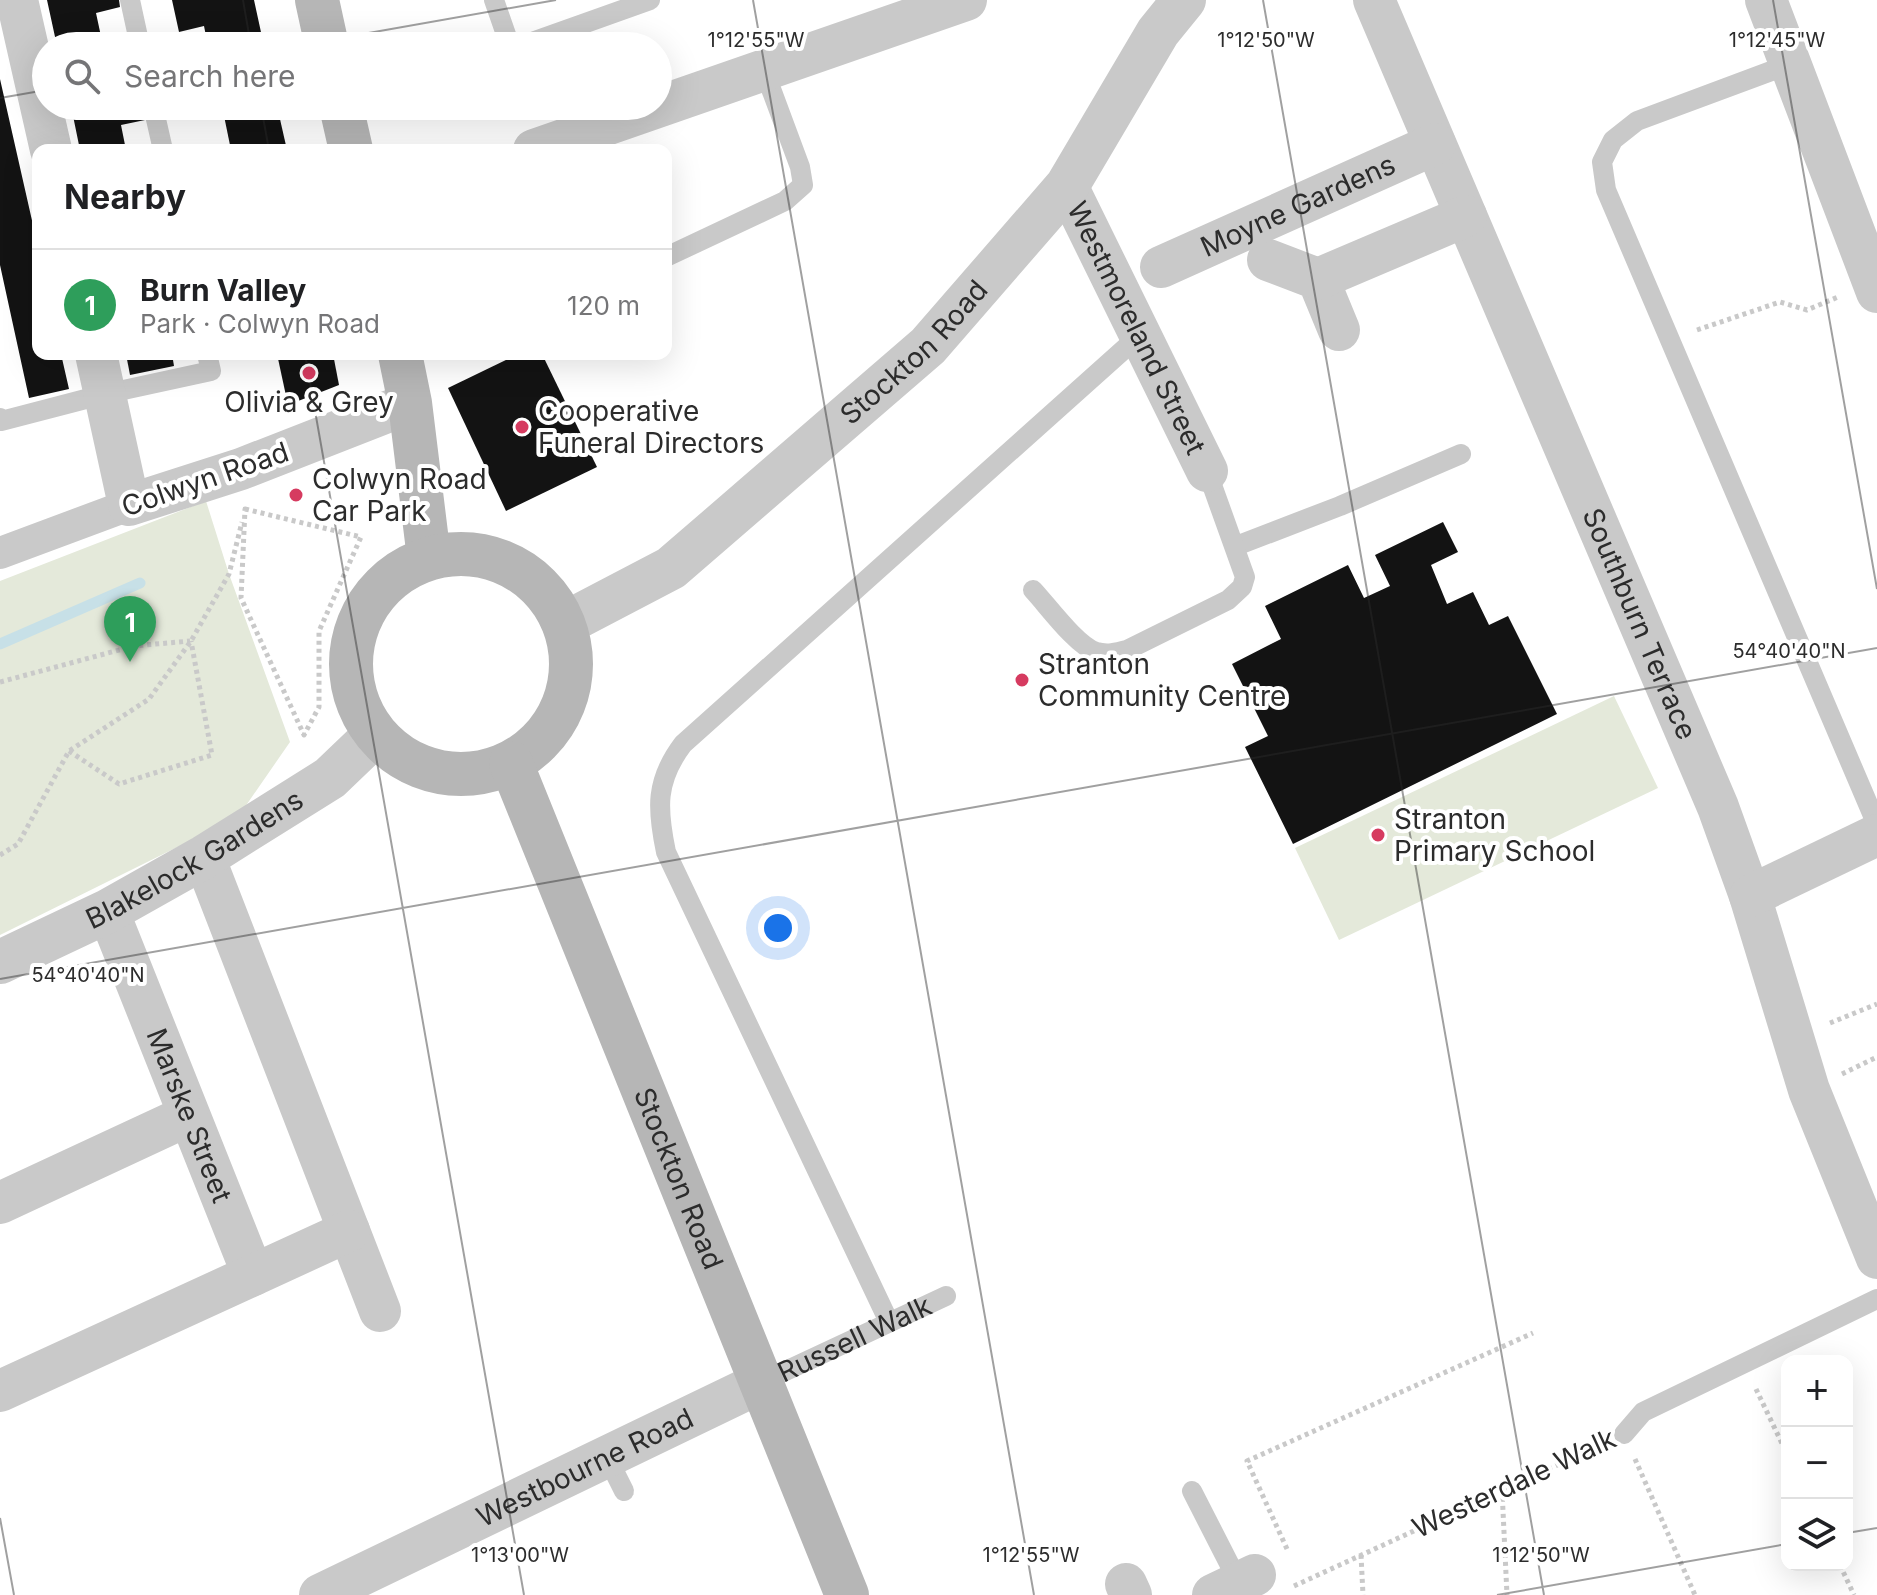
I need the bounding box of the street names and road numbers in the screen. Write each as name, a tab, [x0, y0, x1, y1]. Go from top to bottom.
street label: Moyne Gardens	[1195, 147, 1400, 264]
street label: Westmoreland Street	[1060, 196, 1213, 460]
street label: Stockton Road	[833, 273, 995, 431]
street label: Colwyn Road	[117, 434, 293, 524]
street label: Southburn Terrace	[1576, 503, 1704, 744]
street label: Blakelock Gardens	[80, 782, 309, 936]
street label: Marske Street	[140, 1023, 239, 1207]
street label: Stockton Road	[627, 1083, 731, 1274]
street label: Russell Walk	[772, 1288, 937, 1389]
street label: Westbourne Road	[471, 1401, 699, 1534]
street label: Westerdale Walk	[1407, 1421, 1621, 1545]

